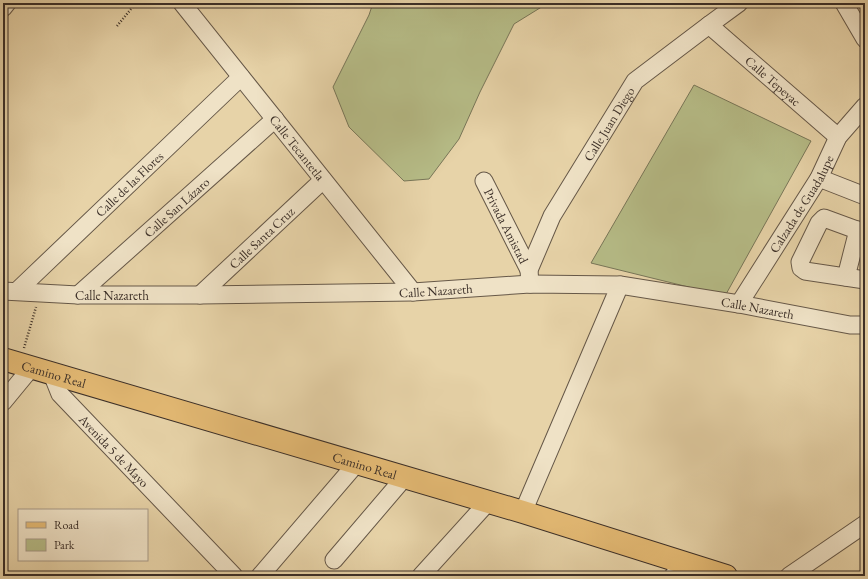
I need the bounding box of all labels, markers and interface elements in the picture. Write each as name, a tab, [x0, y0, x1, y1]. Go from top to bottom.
street label: Calle Tepeyac	[742, 52, 805, 110]
street label: Calle Juan Diego	[579, 83, 638, 164]
street label: Calle Tecantetla	[266, 111, 329, 184]
street label: Calle de las Flores	[92, 148, 167, 220]
street label: Calzada de Guadalupe	[765, 152, 837, 256]
street label: Calle San Lázaro	[140, 173, 213, 241]
street label: Privada Amistad	[480, 185, 533, 266]
street label: Calle Santa Cruz	[225, 203, 298, 272]
street label: Calle Nazareth	[399, 279, 474, 301]
street label: Calle Nazareth	[75, 287, 149, 304]
street label: Calle Nazareth	[720, 293, 796, 323]
street label: Camino Real	[20, 356, 88, 391]
street label: Avenida 5 de Mayo	[75, 410, 153, 491]
street label: Camino Real	[330, 448, 399, 483]
legend	[18, 509, 148, 561]
text: Road	[54, 517, 80, 533]
text: Park	[54, 537, 75, 553]

